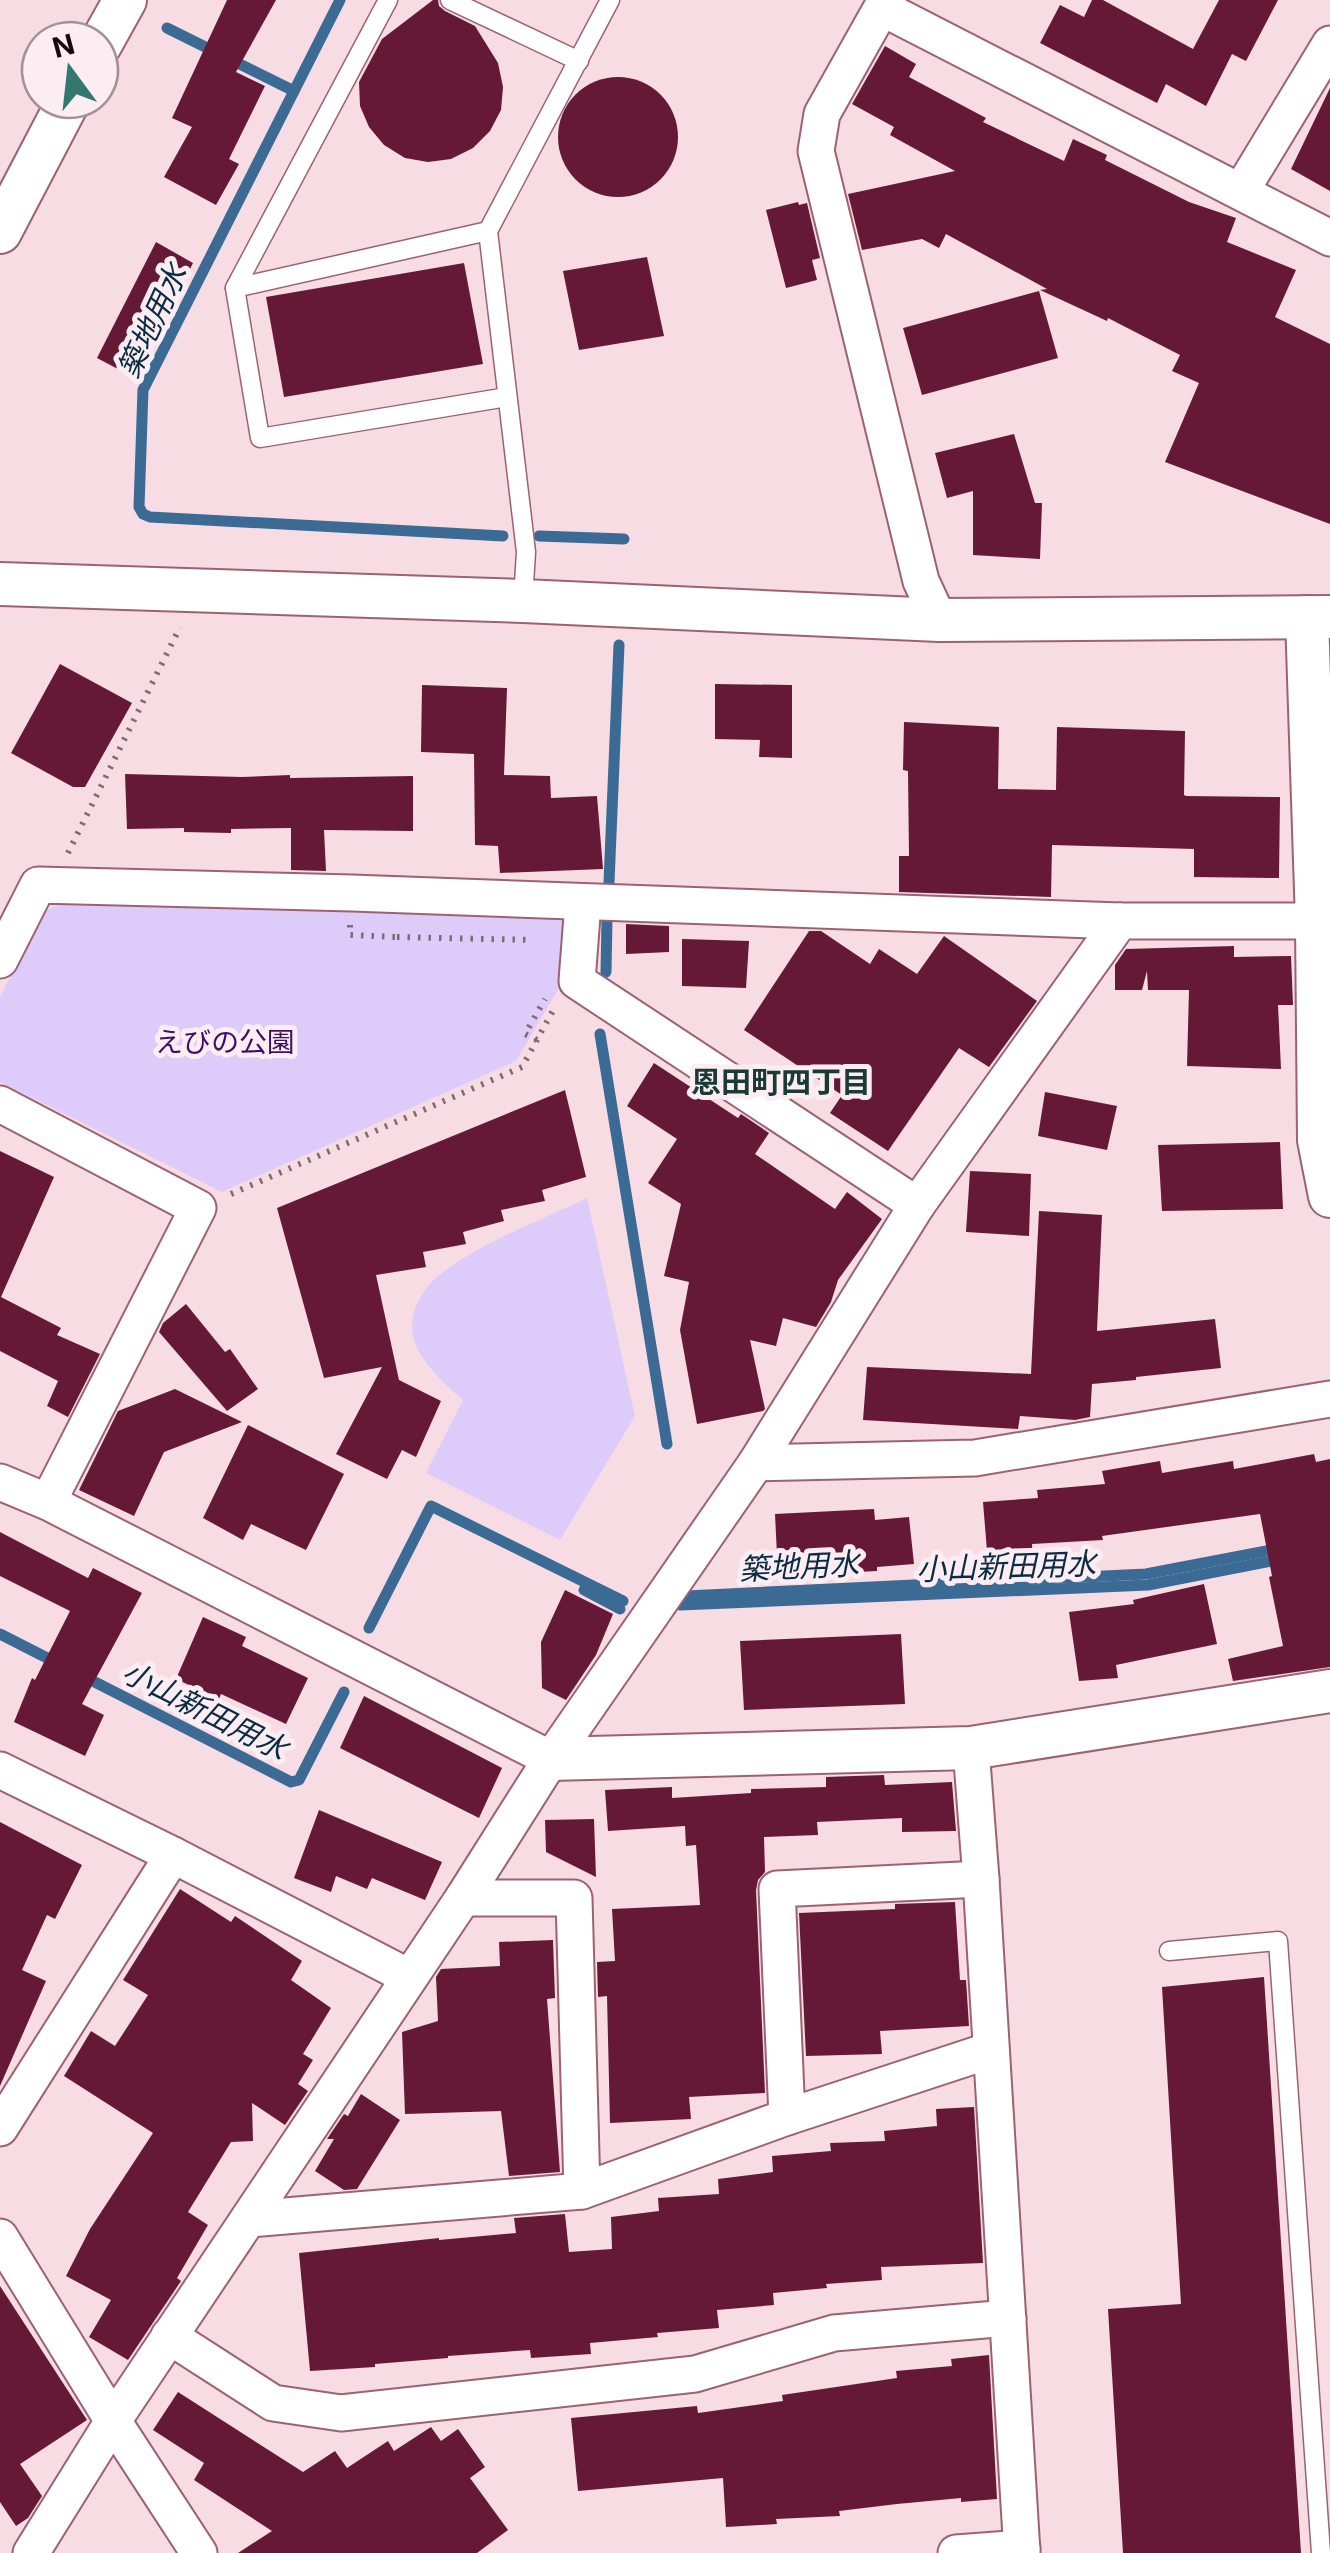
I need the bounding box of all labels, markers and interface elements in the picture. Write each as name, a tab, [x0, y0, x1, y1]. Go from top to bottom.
north arrow	[20, 20, 120, 120]
text: N	[49, 27, 78, 65]
water label: 築地用水	[110, 256, 195, 383]
park label: えびの公園	[155, 1025, 295, 1059]
district label: 恩田町四丁目	[691, 1064, 871, 1100]
water label: 築地用水	[738, 1545, 863, 1587]
water label: 小山新田用水	[915, 1545, 1100, 1587]
water label: 小山新田用水	[117, 1653, 296, 1768]

